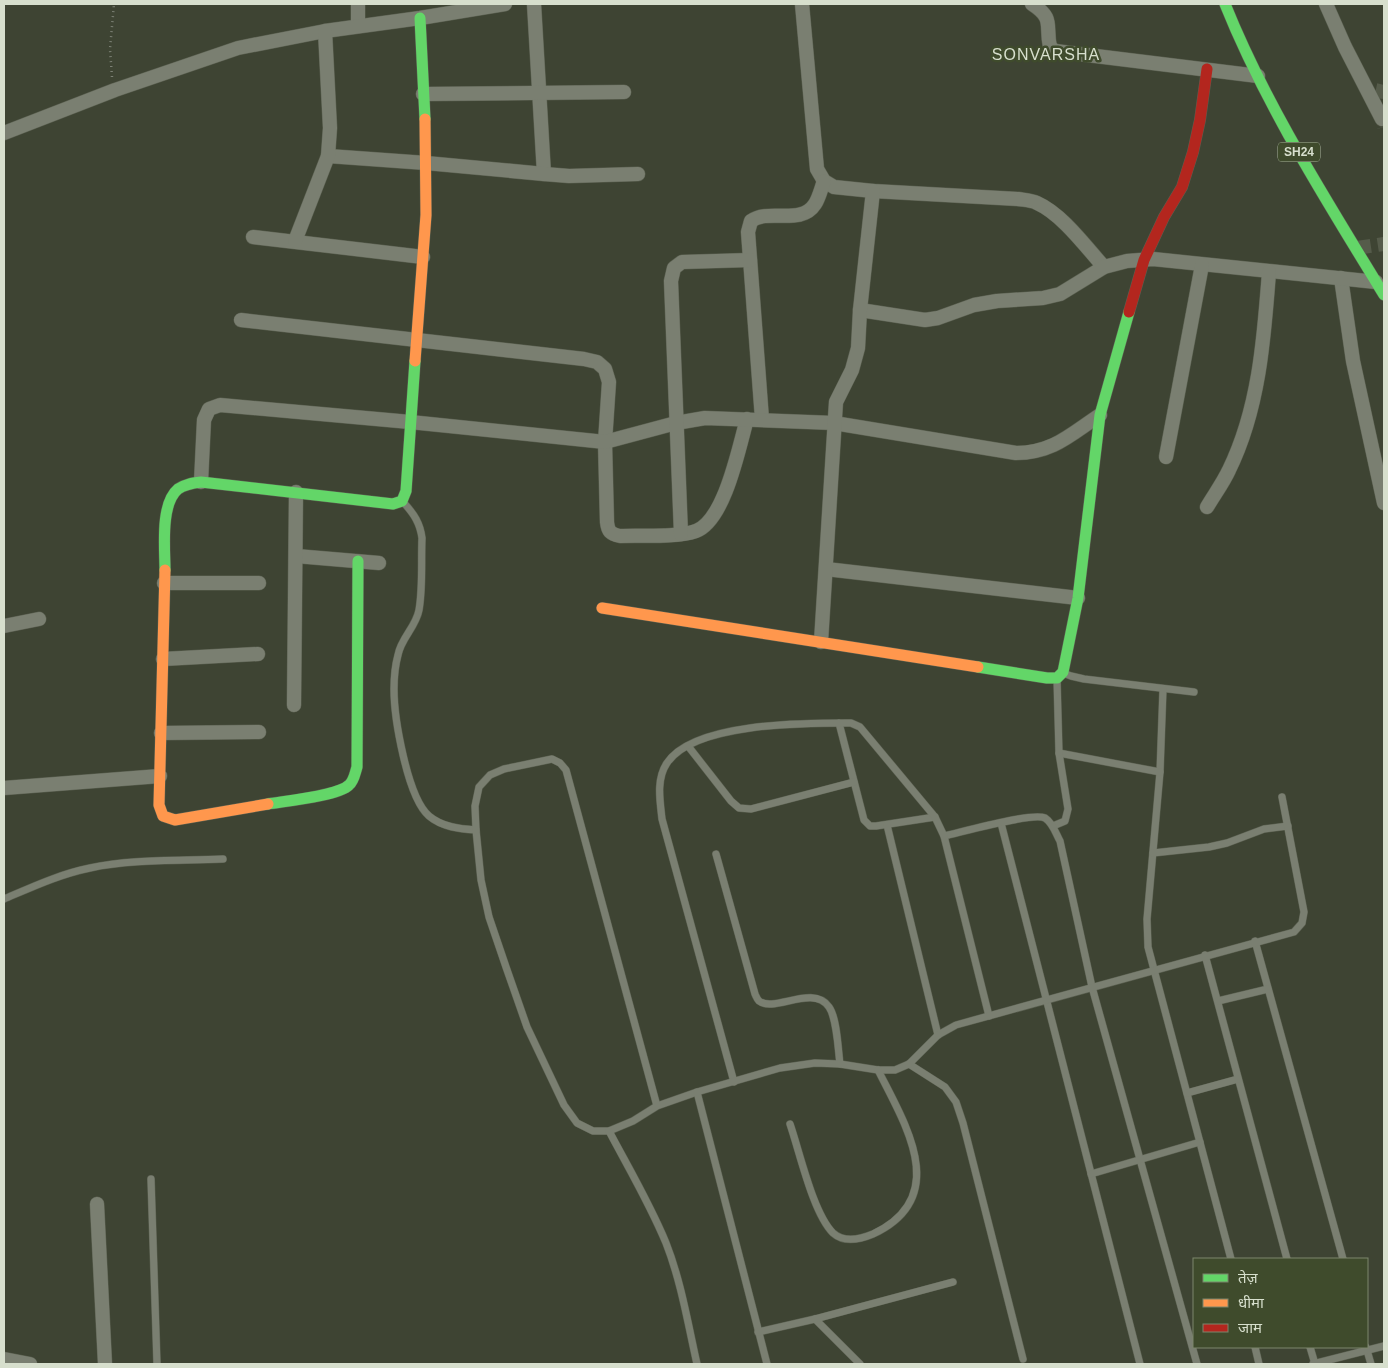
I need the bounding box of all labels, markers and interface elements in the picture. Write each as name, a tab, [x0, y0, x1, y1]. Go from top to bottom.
district label: SONVARSHA	[992, 46, 1100, 63]
road number: SH24	[1278, 142, 1320, 162]
legend	[1193, 1258, 1368, 1348]
text: तेज़	[1238, 1269, 1259, 1286]
text: धीमा	[1238, 1294, 1265, 1311]
text: जाम	[1238, 1319, 1263, 1336]

